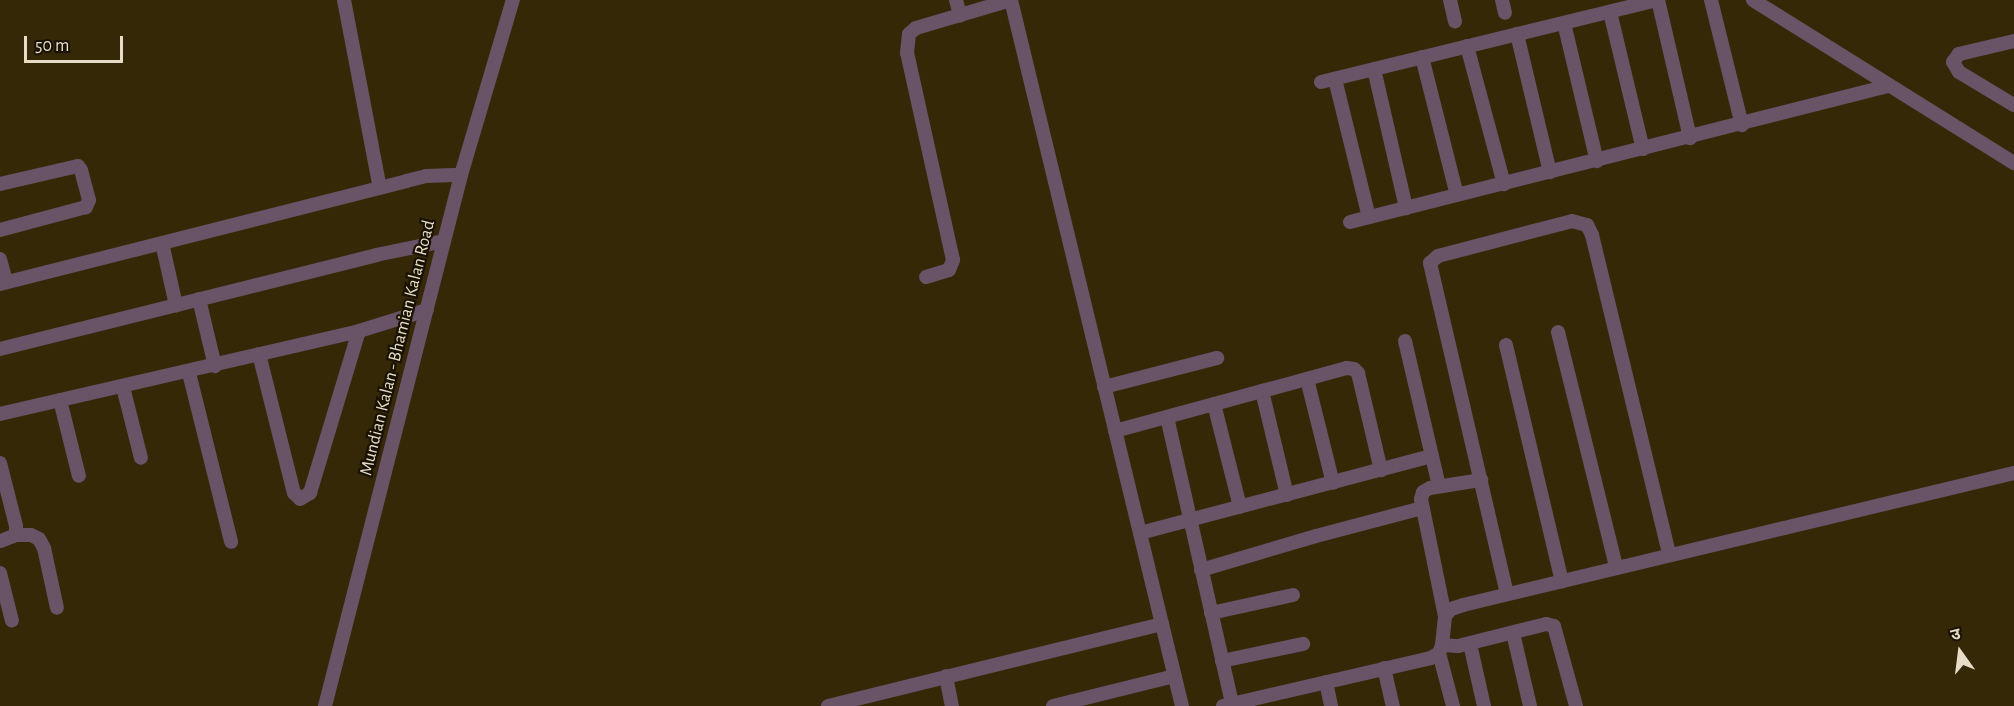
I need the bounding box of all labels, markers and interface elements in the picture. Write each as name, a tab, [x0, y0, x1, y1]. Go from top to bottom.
scale bar	[27, 24, 126, 62]
text: 50 m	[35, 37, 69, 55]
street label: Mundian Kalan - Bhamian Kalan Road	[356, 218, 440, 478]
north arrow	[1930, 622, 1990, 682]
text: उ	[1949, 626, 1962, 643]

